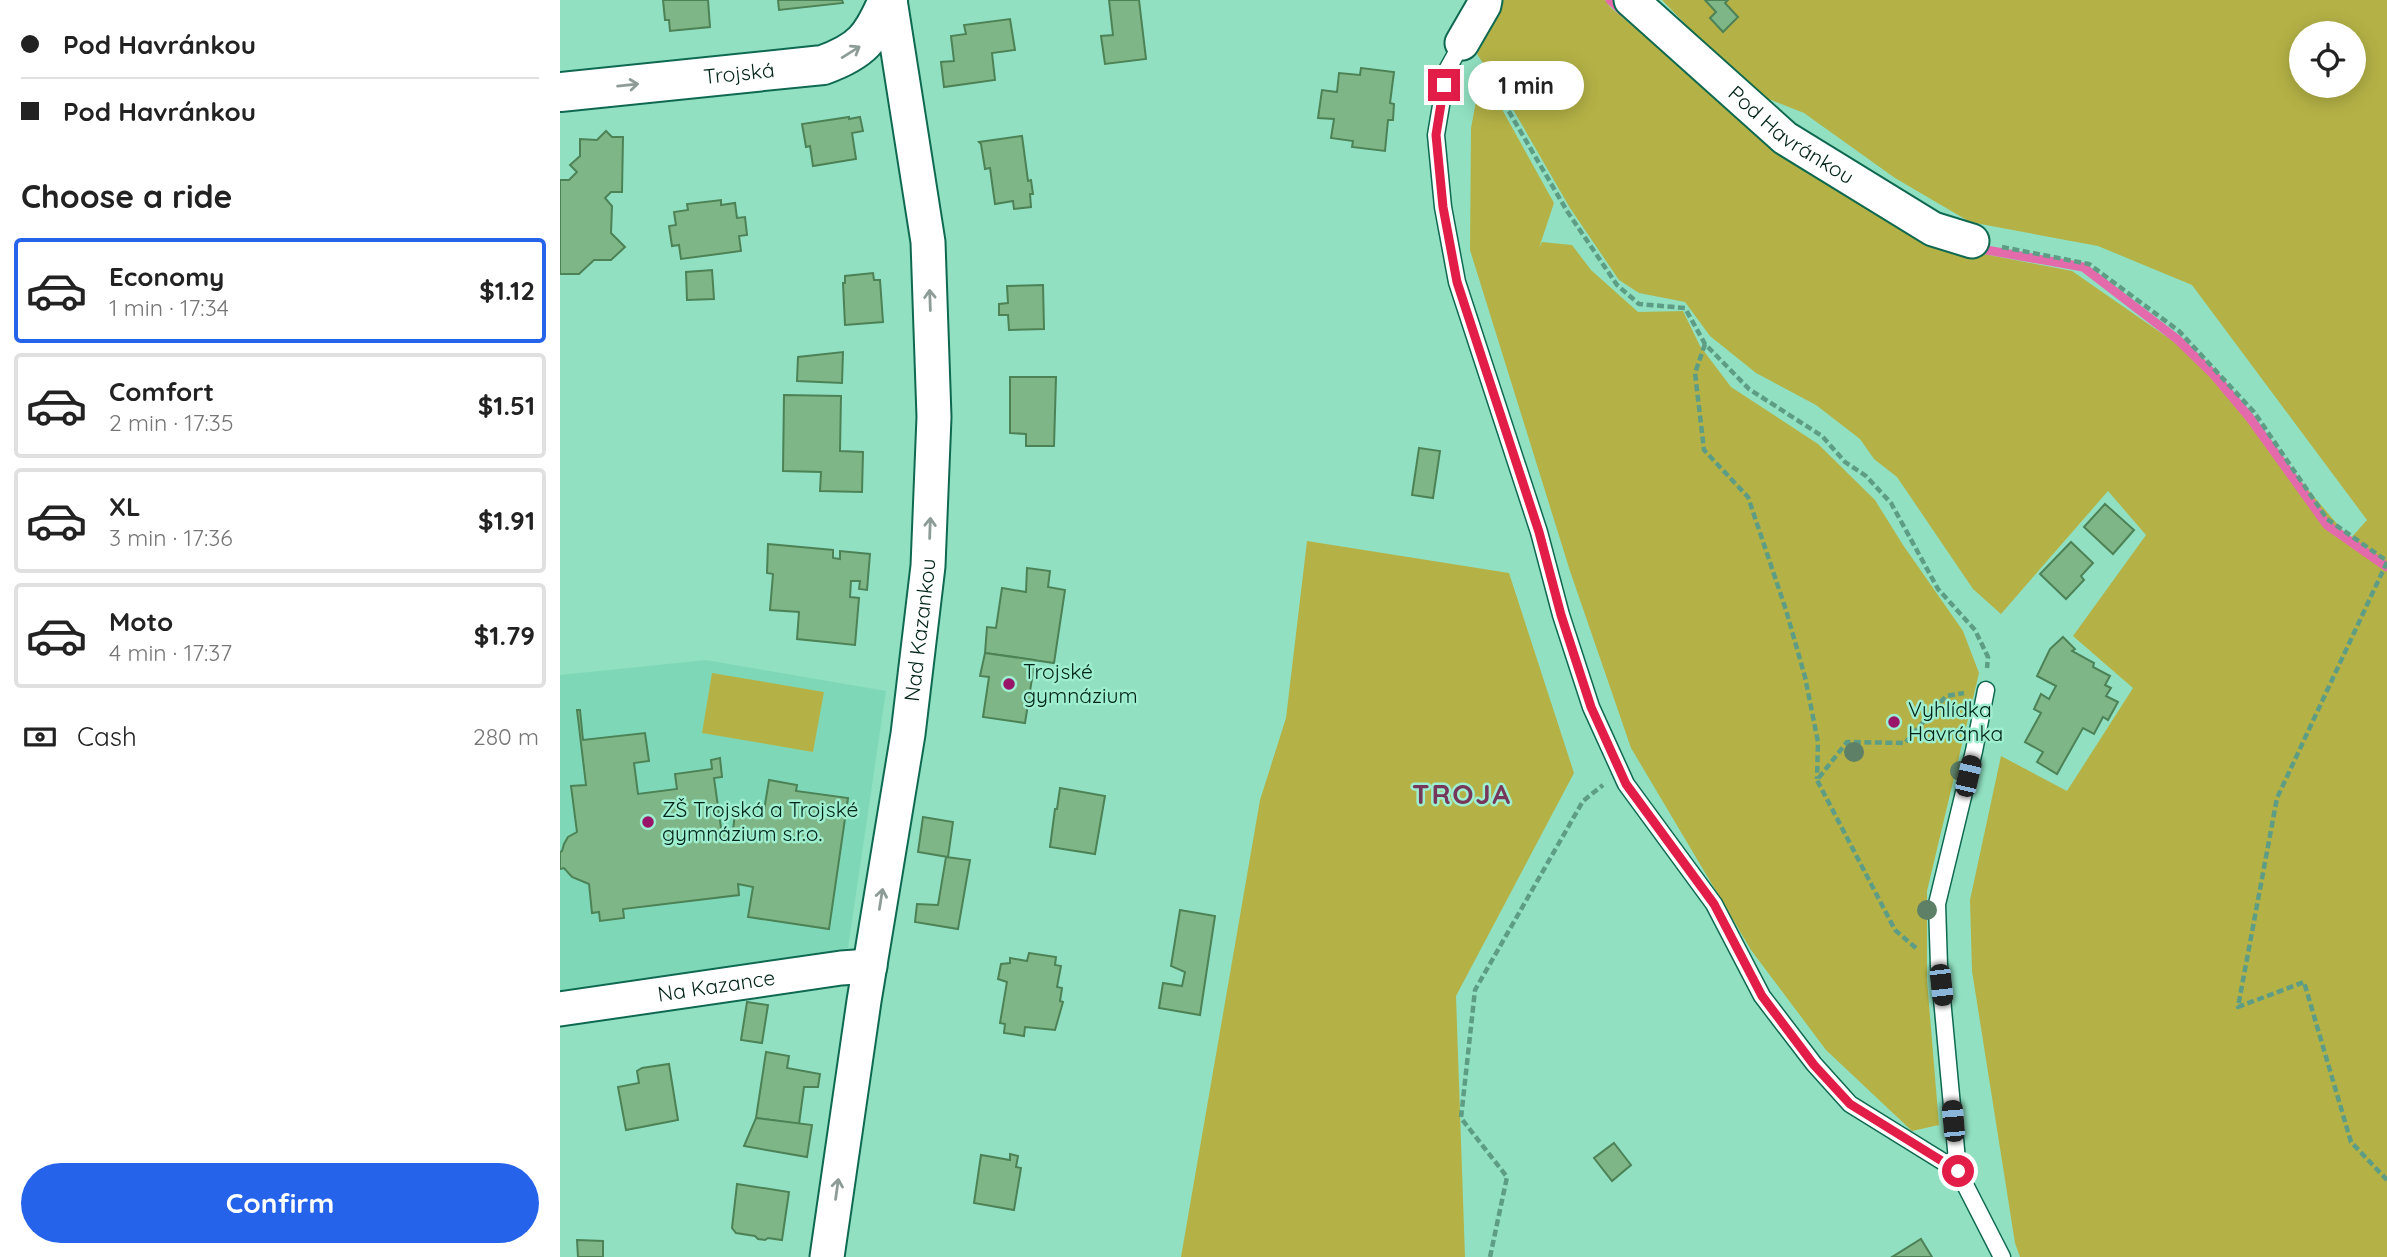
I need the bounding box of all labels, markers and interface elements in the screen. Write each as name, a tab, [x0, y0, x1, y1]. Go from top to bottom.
map controls	[2289, 21, 2366, 98]
button: locate	[2289, 21, 2366, 98]
text: Pod Havránkou	[63, 28, 256, 61]
one-way arrow	[841, 45, 861, 59]
street label: Trojská	[702, 56, 776, 89]
callout: 1 min	[1468, 60, 1584, 110]
route end	[1428, 69, 1460, 101]
text: 1 min	[1498, 71, 1554, 100]
one-way arrow	[616, 78, 639, 91]
street label: Pod Havránkou	[1723, 80, 1859, 189]
text: Pod Havránkou	[63, 95, 256, 128]
text: Choose a ride	[21, 176, 233, 216]
icon: car	[25, 259, 88, 322]
text: Economy	[109, 260, 224, 293]
text: $1.12	[479, 274, 535, 307]
one-way arrow	[923, 289, 937, 312]
text: 1 min · 17:34	[109, 293, 229, 322]
icon: car	[25, 374, 88, 437]
text: Comfort	[109, 375, 214, 408]
text: $1.51	[478, 389, 535, 422]
text: 2 min · 17:35	[109, 408, 233, 437]
icon: car	[25, 489, 88, 552]
text: XL	[109, 490, 141, 523]
text: $1.91	[478, 504, 535, 537]
one-way arrow	[923, 516, 936, 539]
text: 3 min · 17:36	[109, 523, 233, 552]
street label: Nad Kazankou	[898, 558, 940, 703]
icon: car	[25, 604, 88, 667]
text: Moto	[109, 605, 173, 638]
text: $1.79	[474, 619, 535, 652]
text: 4 min · 17:37	[109, 638, 232, 667]
place label: Trojské gymnázium	[1023, 658, 1138, 708]
marker: Trojské gymnázium	[1001, 676, 1017, 692]
place label: Vyhlídka Havránka	[1908, 696, 2003, 746]
marker: Vyhlídka Havránka	[1886, 714, 1902, 730]
icon: cash	[21, 718, 59, 756]
text: Cash	[77, 720, 137, 753]
text: 280 m	[473, 722, 539, 751]
car	[1954, 753, 1983, 799]
district label: TROJA	[1412, 776, 1512, 811]
place label: ZŠ Trojská a Trojské gymnázium s.r.o.	[662, 796, 858, 846]
marker: ZŠ Trojská a Trojské gymnázium s.r.o.	[640, 814, 656, 830]
one-way arrow	[875, 888, 888, 911]
car	[1929, 963, 1954, 1007]
street label: Na Kazance	[656, 964, 777, 1007]
car	[1941, 1099, 1966, 1143]
route start	[1942, 1155, 1974, 1187]
button: Confirm	[21, 1163, 539, 1243]
one-way arrow	[831, 1179, 844, 1201]

